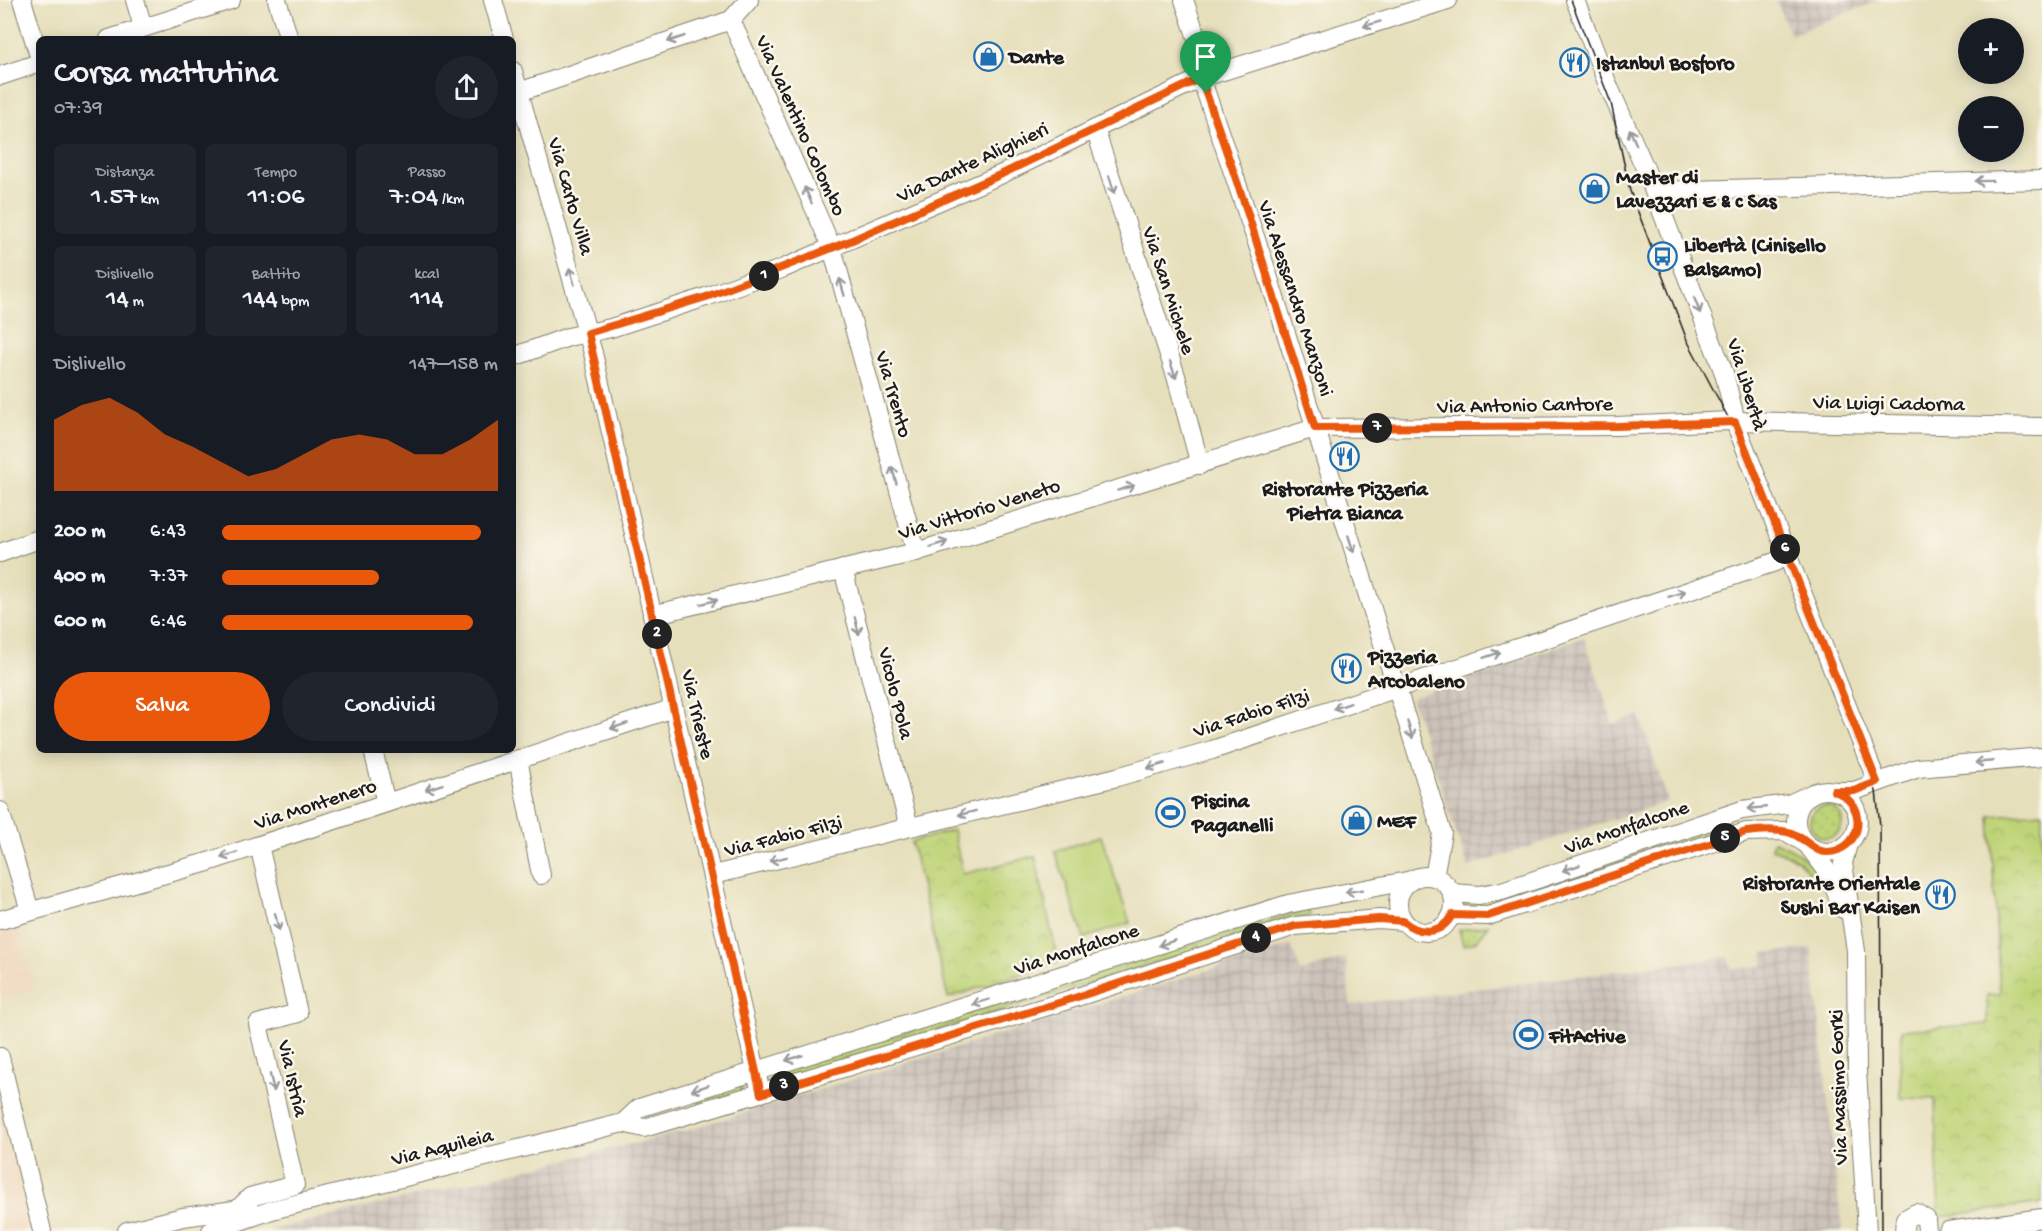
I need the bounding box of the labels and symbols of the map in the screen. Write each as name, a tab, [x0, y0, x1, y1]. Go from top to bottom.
one-way arrow	[1363, 19, 1382, 30]
street label: Via Valentino Colombo	[747, 31, 850, 221]
pin	[1180, 31, 1231, 93]
one-way arrow	[667, 34, 686, 45]
shop icon: Dante	[972, 40, 1004, 72]
restaurant icon: Istanbul Bosforo	[1559, 46, 1591, 78]
place label: Dante	[1007, 47, 1065, 72]
place label: Istanbul Bosforo	[1596, 53, 1735, 78]
street label: Via Dante Alighieri	[893, 118, 1053, 211]
one-way arrow	[1627, 128, 1638, 147]
street label: Via Carlo Villa	[540, 134, 598, 260]
place label: Master di Lavezzari E & c Sas	[1616, 167, 1778, 216]
shop icon: Master di Lavezzari E & c Sas	[1579, 172, 1611, 204]
one-way arrow	[1108, 175, 1119, 194]
one-way arrow	[1974, 175, 1994, 187]
one-way arrow	[802, 186, 813, 204]
street label: Via Alessandro Manzoni	[1250, 197, 1337, 400]
street label: Via San Michele	[1134, 223, 1199, 359]
place label: Libertà (Cinisello Balsamo)	[1683, 235, 1826, 284]
bus stop icon: Libertà (Cinisello Balsamo)	[1647, 240, 1679, 272]
pin: 1	[749, 261, 779, 291]
one-way arrow	[566, 267, 577, 286]
one-way arrow	[836, 278, 847, 297]
one-way arrow	[1693, 295, 1704, 314]
street label: Via Libertà	[1719, 335, 1771, 435]
street label: Via Trento	[867, 348, 916, 441]
one-way arrow	[1169, 360, 1180, 379]
street label: Via Luigi Cadorna	[1812, 392, 1966, 419]
street label: Via Antonio Cantore	[1436, 393, 1614, 422]
pin: 7	[1362, 413, 1392, 443]
restaurant icon: Ristorante Pizzeria Pietra Bianca	[1329, 441, 1361, 473]
one-way arrow	[888, 466, 900, 485]
street label: Via Vittorio Veneto	[895, 475, 1064, 548]
place label: Ristorante Pizzeria Pietra Bianca	[1261, 479, 1429, 528]
one-way arrow	[1116, 482, 1135, 493]
one-way arrow	[1347, 534, 1358, 553]
pin: 6	[1770, 534, 1800, 564]
one-way arrow	[929, 538, 948, 549]
one-way arrow	[1667, 587, 1686, 598]
one-way arrow	[699, 595, 718, 607]
one-way arrow	[852, 616, 864, 635]
pin: 2	[642, 619, 672, 649]
street label: Vicolo Pola	[870, 644, 917, 744]
place label: Pizzeria Arcobaleno	[1367, 647, 1465, 696]
one-way arrow	[1482, 649, 1501, 660]
restaurant icon: Pizzeria Arcobaleno	[1331, 652, 1363, 684]
street label: Via Trieste	[673, 667, 718, 763]
street label: Via Fabio Filzi	[1190, 685, 1313, 746]
one-way arrow	[1333, 701, 1352, 712]
one-way arrow	[1405, 720, 1416, 739]
one-way arrow	[610, 721, 629, 732]
one-way arrow	[1974, 757, 1994, 768]
one-way arrow	[1147, 761, 1166, 772]
street label: Via Montenero	[251, 775, 380, 838]
one-way arrow	[425, 783, 444, 794]
place label: Piscina Paganelli	[1191, 791, 1273, 840]
sports icon: Piscina Paganelli	[1155, 796, 1187, 828]
street label: Via Monfalcone	[1561, 796, 1694, 863]
one-way arrow	[1747, 803, 1767, 814]
shop icon: MEF	[1340, 804, 1372, 836]
one-way arrow	[958, 807, 977, 819]
place label: MEF	[1377, 811, 1418, 836]
street label: Via Fabio Filzi	[721, 812, 845, 865]
pin: 5	[1710, 823, 1740, 853]
one-way arrow	[220, 850, 239, 861]
one-way arrow	[768, 854, 787, 866]
one-way arrow	[1562, 863, 1581, 874]
place label: Ristorante Orientale Sushi Bar Kaisen	[1742, 873, 1921, 922]
restaurant icon: Ristorante Orientale Sushi Bar Kaisen	[1925, 878, 1957, 910]
one-way arrow	[1345, 885, 1365, 896]
one-way arrow	[272, 912, 283, 932]
street label: Via Monfalcone	[1011, 919, 1144, 984]
pin: 4	[1241, 923, 1271, 953]
one-way arrow	[1158, 938, 1177, 949]
one-way arrow	[972, 997, 991, 1008]
street label: Via Massimo Gorki	[1825, 1009, 1856, 1166]
sports icon: FitActive	[1512, 1019, 1544, 1051]
place label: FitActive	[1548, 1026, 1627, 1051]
street label: Via Istria	[269, 1037, 312, 1121]
one-way arrow	[785, 1053, 804, 1064]
pin: 3	[769, 1071, 799, 1101]
one-way arrow	[266, 1074, 278, 1093]
one-way arrow	[691, 1083, 710, 1094]
street label: Via Aquileia	[388, 1124, 498, 1174]

